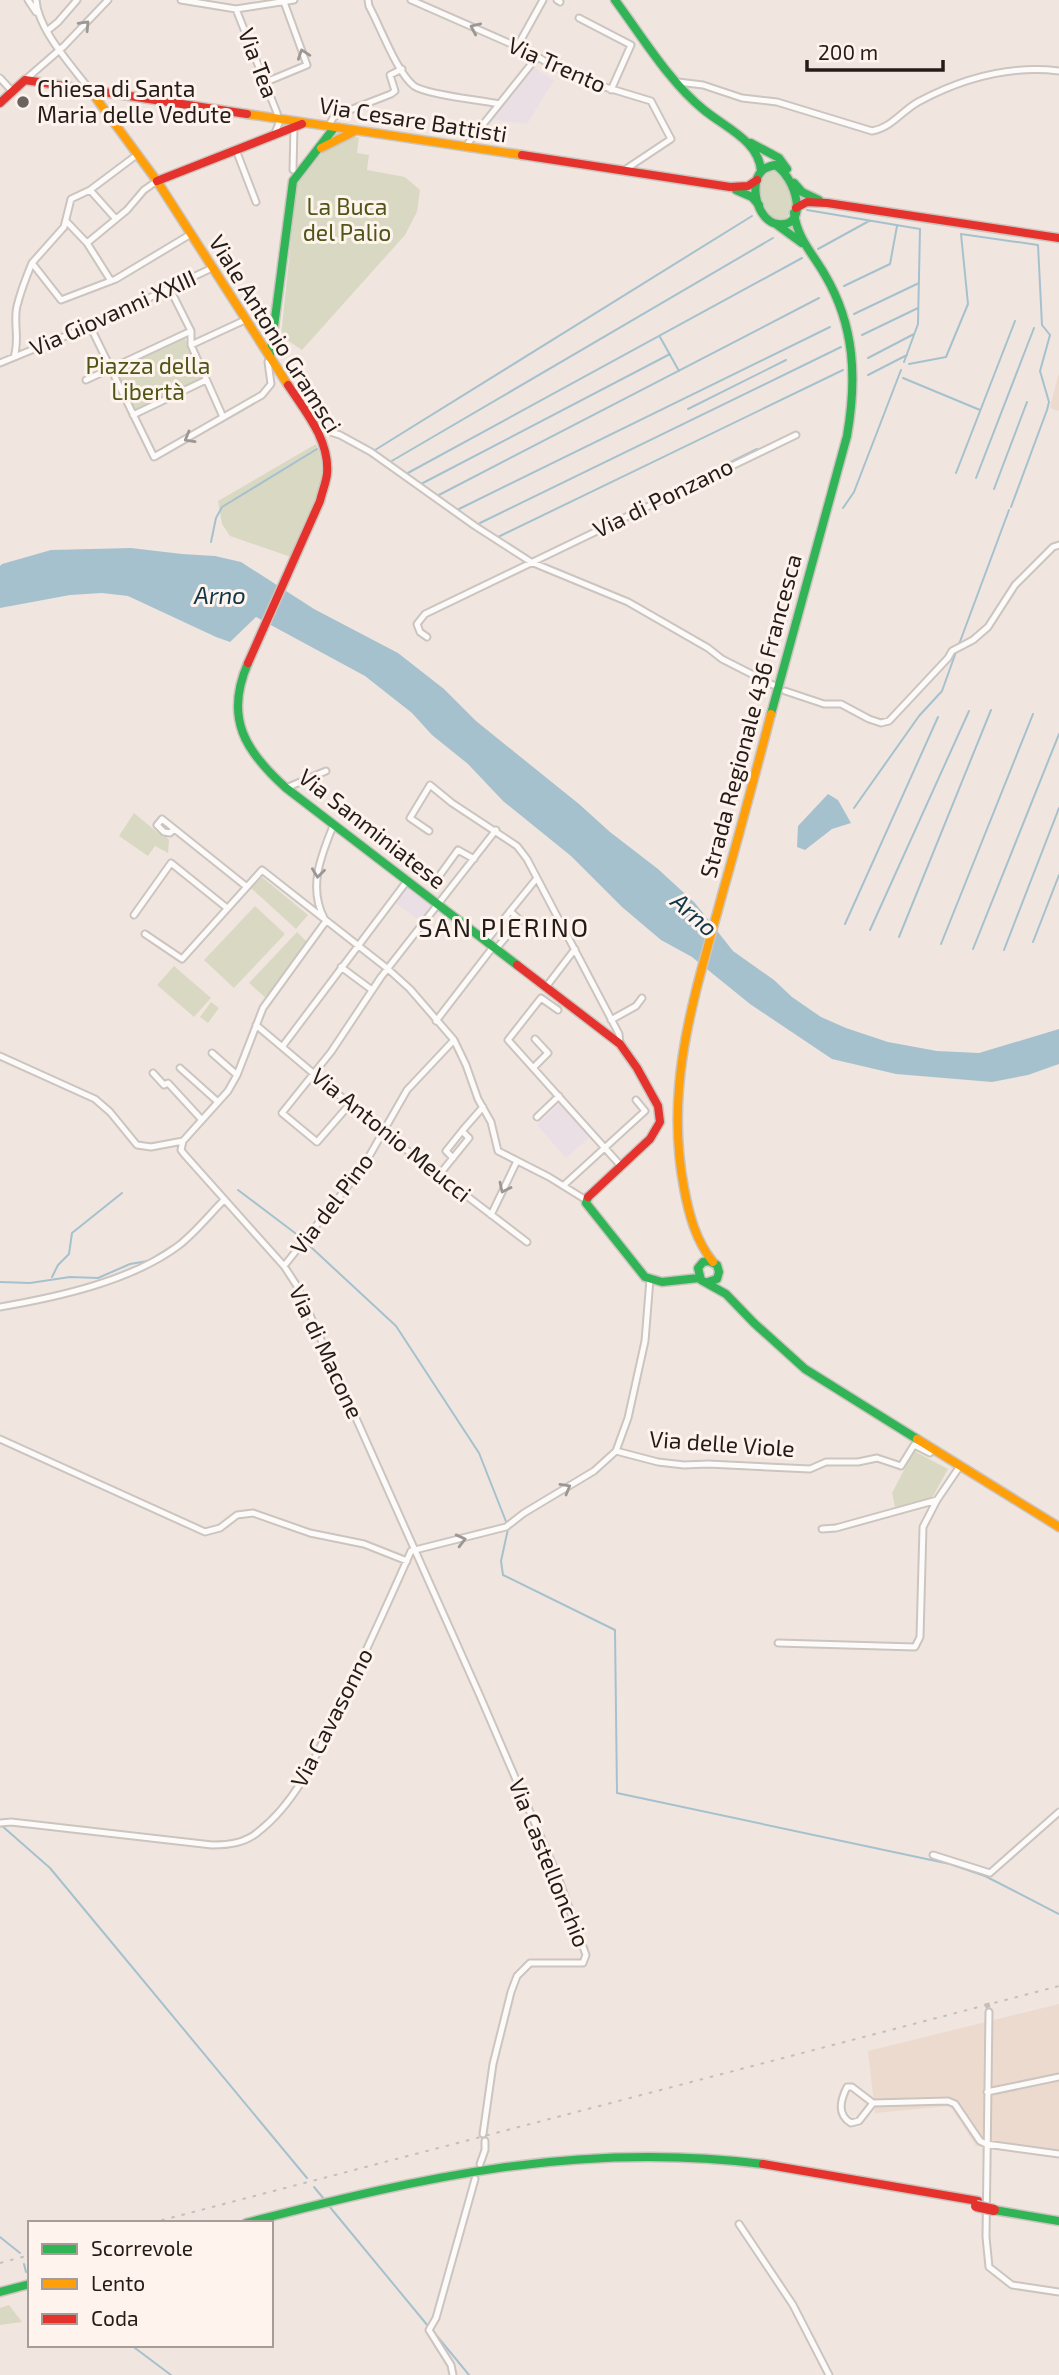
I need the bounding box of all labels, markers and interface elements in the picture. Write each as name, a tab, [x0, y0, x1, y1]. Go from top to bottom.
one-way arrow	[77, 21, 89, 34]
one-way arrow	[470, 22, 482, 36]
street label: Via Tea	[233, 24, 285, 102]
scale bar	[807, 28, 944, 72]
street label: Via Trento	[504, 30, 611, 98]
text: 200 m	[818, 39, 878, 64]
one-way arrow	[296, 48, 311, 61]
place label: Chiesa di Santa Maria delle Vedute	[37, 74, 232, 128]
street label: Via Cesare Battisti	[317, 90, 509, 148]
marker: Chiesa di Santa Maria delle Vedute	[15, 94, 31, 110]
park label: La Buca del Palio	[303, 192, 391, 246]
street label: Viale Antonio Gramsci	[204, 229, 348, 438]
street label: Via Giovanni XXIII	[25, 263, 200, 361]
park label: Piazza della Libertà	[86, 351, 210, 405]
one-way arrow	[183, 429, 196, 442]
street label: Via di Ponzano	[588, 451, 737, 543]
street label: Strada Regionale 436 Francesca	[693, 551, 807, 881]
water label: Arno	[193, 580, 246, 609]
street label: Via Sanminiatese	[293, 762, 452, 894]
one-way arrow	[311, 867, 326, 879]
water label: Arno	[665, 885, 724, 942]
district label: SAN PIERINO	[418, 911, 590, 942]
street label: Via Antonio Meucci	[306, 1061, 477, 1207]
street label: Via del Pino	[284, 1147, 379, 1260]
one-way arrow	[498, 1181, 512, 1193]
street label: Via di Macone	[284, 1280, 370, 1423]
street label: Via delle Viole	[648, 1424, 796, 1462]
one-way arrow	[559, 1483, 572, 1496]
one-way arrow	[454, 1534, 466, 1548]
street label: Via Cavasonno	[284, 1643, 378, 1792]
street label: Via Castellonchio	[503, 1774, 597, 1951]
legend	[28, 2221, 273, 2347]
text: Scorrevole	[91, 2235, 193, 2260]
text: Lento	[91, 2270, 145, 2295]
text: Coda	[91, 2305, 138, 2330]

